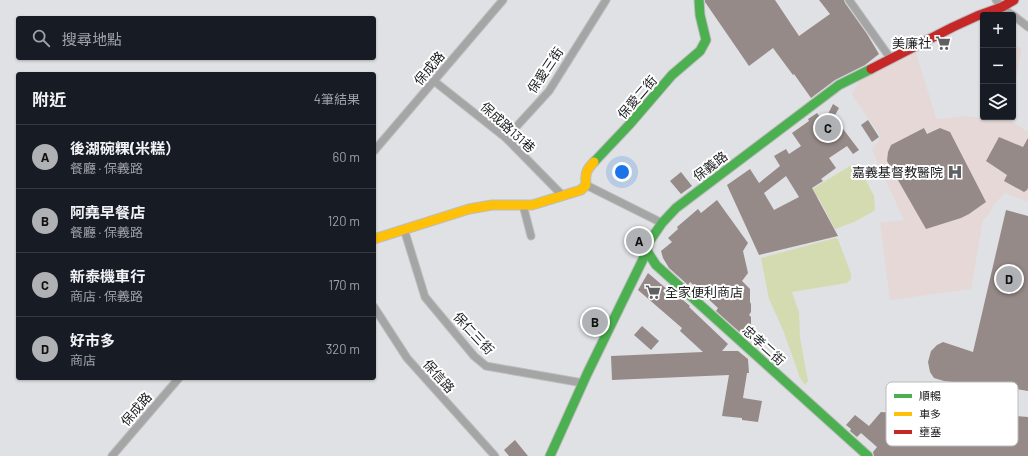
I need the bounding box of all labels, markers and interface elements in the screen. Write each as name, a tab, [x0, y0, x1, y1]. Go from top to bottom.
map controls	[980, 12, 1016, 120]
button: +	[980, 12, 1016, 48]
search box	[16, 16, 376, 60]
icon: search	[30, 27, 52, 49]
text: 搜尋地點	[62, 30, 122, 48]
supermarket icon: 美廉社	[934, 34, 952, 52]
place label: 美廉社	[892, 35, 931, 51]
street label: 保愛三街	[524, 44, 566, 96]
street label: 保成路	[410, 48, 448, 88]
button: −	[980, 48, 1016, 84]
street label: 保愛二街	[614, 72, 660, 122]
button: layers	[980, 84, 1016, 120]
text: 附近	[32, 89, 66, 109]
text: 4筆結果	[314, 91, 360, 107]
street label: 保成路131巷	[477, 98, 539, 156]
pin: C	[815, 113, 841, 143]
text: 後湖碗粿(米糕）	[70, 139, 180, 157]
street label: 保義路	[690, 148, 730, 184]
text: A	[41, 149, 49, 165]
text: 60 m	[333, 149, 360, 165]
text: 餐廳 · 保義路	[70, 160, 143, 176]
your location	[612, 162, 632, 182]
hospital icon: 嘉義基督教醫院	[946, 163, 964, 181]
place label: 嘉義基督教醫院	[852, 164, 943, 180]
text: 阿堯早餐店	[70, 203, 145, 221]
text: B	[41, 213, 49, 229]
text: 120 m	[328, 213, 360, 229]
text: 餐廳 · 保義路	[70, 224, 143, 240]
pin: A	[626, 226, 652, 256]
pin: D	[996, 264, 1022, 294]
text: 新泰機車行	[70, 267, 145, 285]
text: C	[41, 277, 49, 293]
text: 170 m	[329, 277, 360, 293]
supermarket icon: 全家便利商店	[644, 283, 662, 301]
place label: 全家便利商店	[665, 284, 743, 300]
text: 商店 · 保義路	[70, 288, 143, 304]
pin: B	[582, 307, 608, 337]
street label: 保仁三街	[450, 309, 498, 357]
street label: 忠孝二街	[739, 322, 789, 368]
text: 好市多	[70, 331, 115, 349]
text: D	[41, 341, 49, 357]
text: 320 m	[326, 341, 360, 357]
text: 商店	[70, 352, 96, 368]
street label: 保信路	[420, 356, 458, 396]
legend	[886, 382, 1018, 446]
street label: 保成路	[117, 389, 155, 429]
text: 順暢	[919, 389, 941, 402]
text: 車多	[919, 407, 941, 420]
text: 壅塞	[919, 425, 941, 438]

